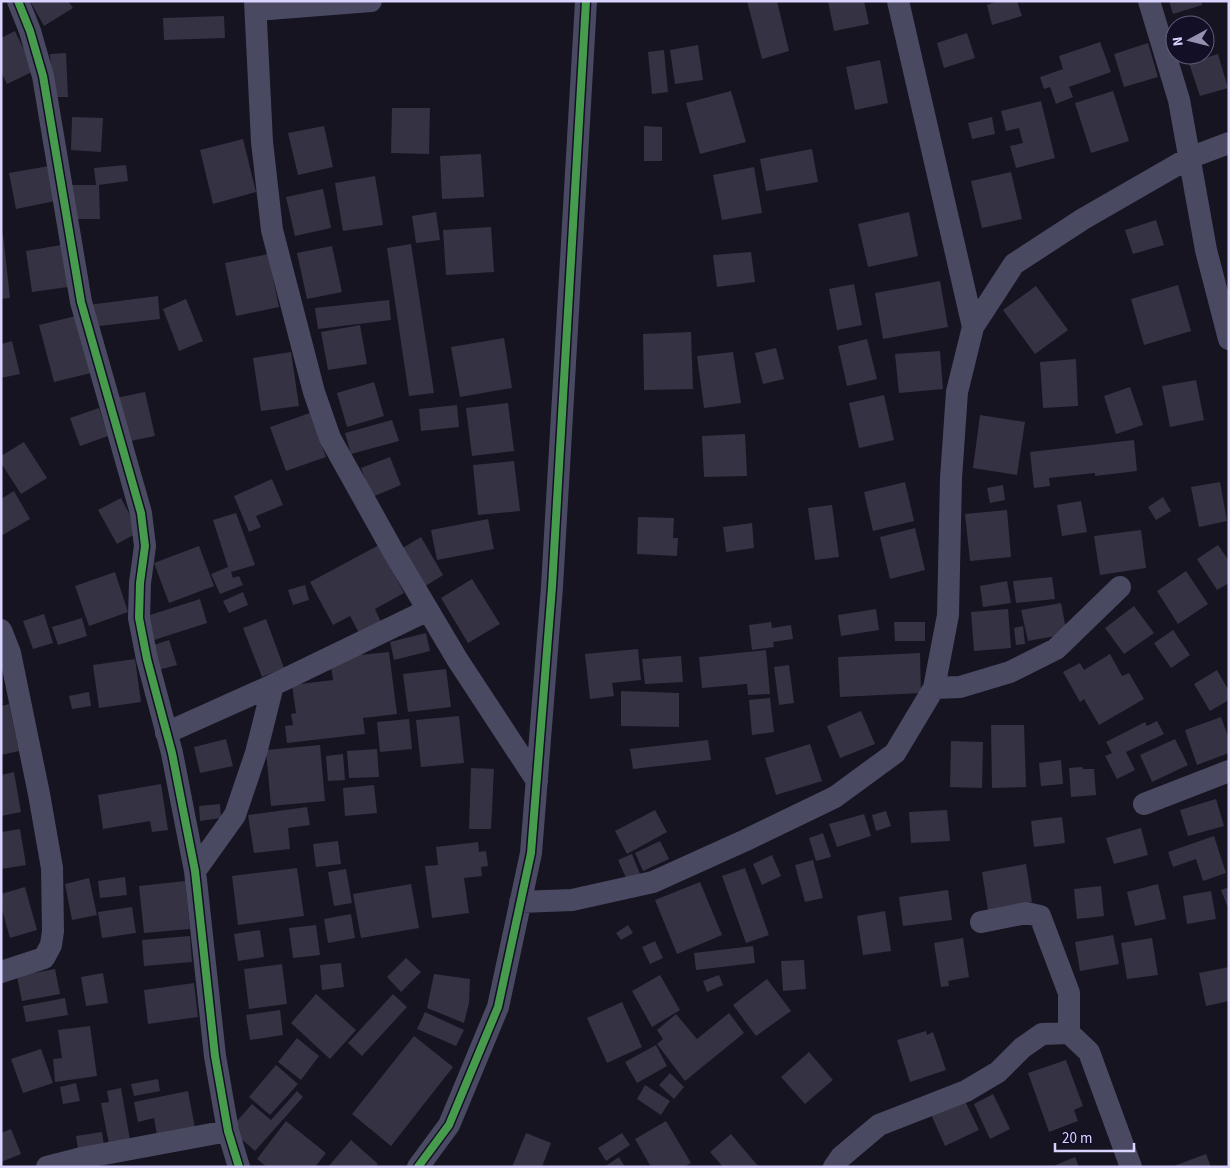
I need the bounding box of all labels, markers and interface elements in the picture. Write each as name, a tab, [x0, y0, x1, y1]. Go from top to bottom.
north arrow	[1165, 15, 1215, 65]
text: N	[1168, 36, 1189, 47]
scale bar	[1055, 1120, 1134, 1152]
text: 20 m	[1062, 1128, 1092, 1149]

